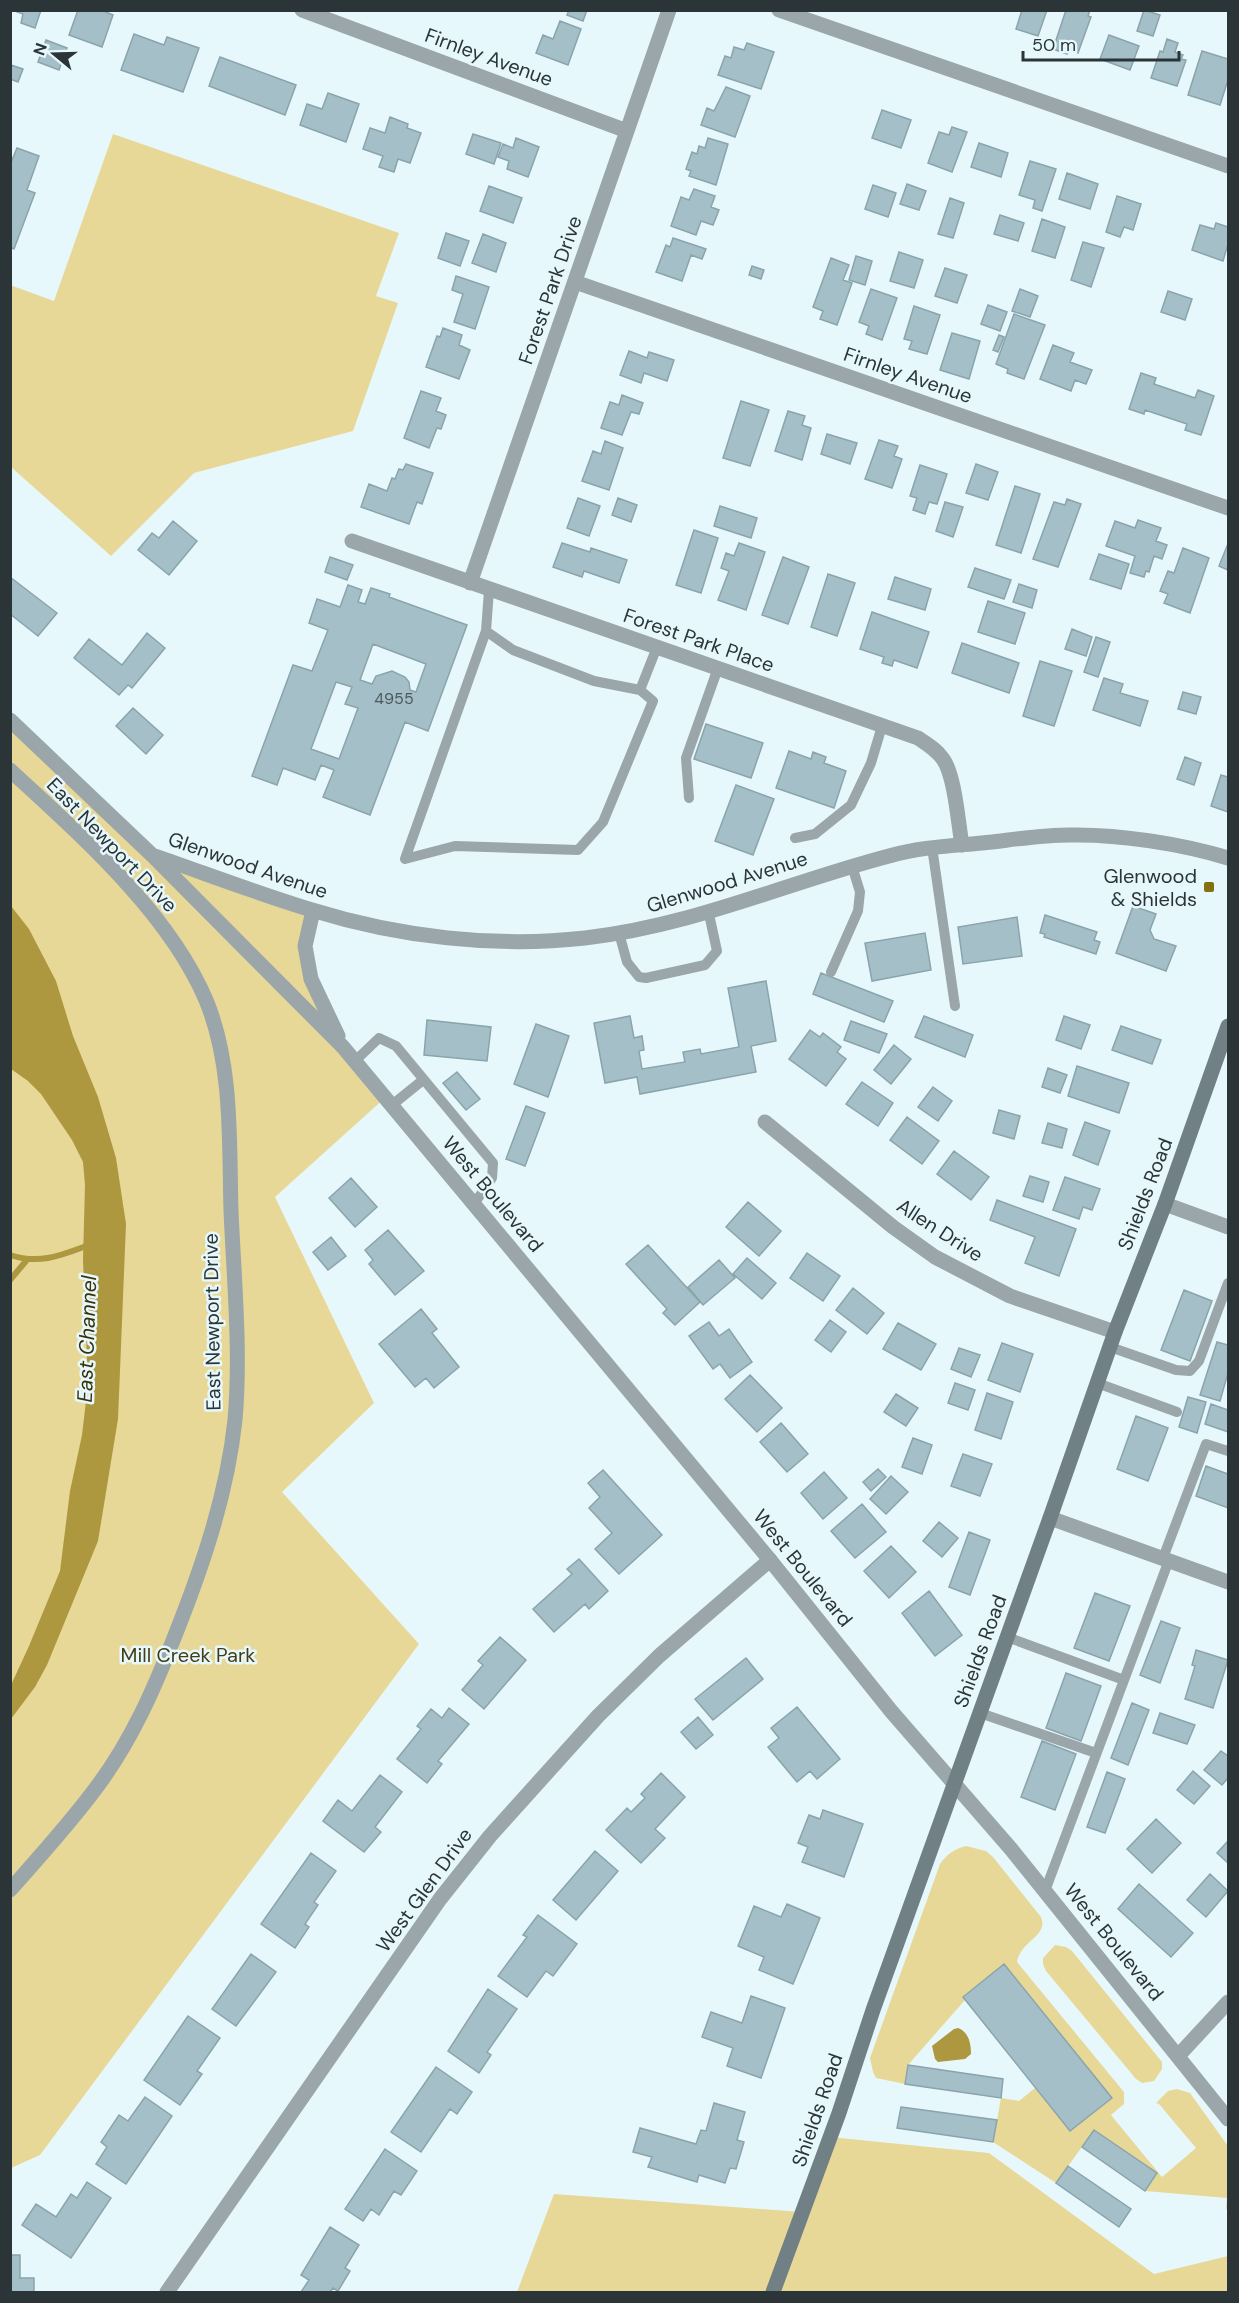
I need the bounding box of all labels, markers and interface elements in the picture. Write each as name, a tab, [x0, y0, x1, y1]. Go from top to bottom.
street label: Firnley Avenue	[421, 22, 557, 92]
north arrow	[24, 24, 84, 84]
scale bar	[1023, 24, 1179, 62]
text: 50 m	[1032, 33, 1076, 57]
text: N	[28, 40, 52, 58]
street label: Forest Park Drive	[512, 212, 588, 368]
street label: Firnley Avenue	[840, 341, 976, 409]
street label: Forest Park Place	[620, 602, 778, 678]
house number: 4955	[374, 688, 414, 709]
street label: East Newport Drive	[41, 772, 183, 918]
street label: Glenwood Avenue	[165, 826, 331, 904]
street label: Glenwood Avenue	[643, 845, 811, 919]
place label: Glenwood & Shields	[1103, 863, 1197, 912]
marker: Glenwood & Shields	[1202, 880, 1216, 894]
street label: West Boulevard	[437, 1131, 549, 1257]
street label: Shields Road	[1112, 1134, 1178, 1254]
street label: Allen Drive	[892, 1192, 988, 1268]
street label: East Newport Drive	[197, 1233, 227, 1411]
water label: East Channel	[71, 1275, 103, 1403]
street label: West Boulevard	[748, 1504, 858, 1632]
street label: Shields Road	[948, 1591, 1012, 1711]
park label: Mill Creek Park	[121, 1642, 255, 1668]
street label: West Glen Drive	[370, 1823, 478, 1957]
street label: West Boulevard	[1059, 1878, 1169, 2006]
street label: Shields Road	[785, 2050, 849, 2170]

